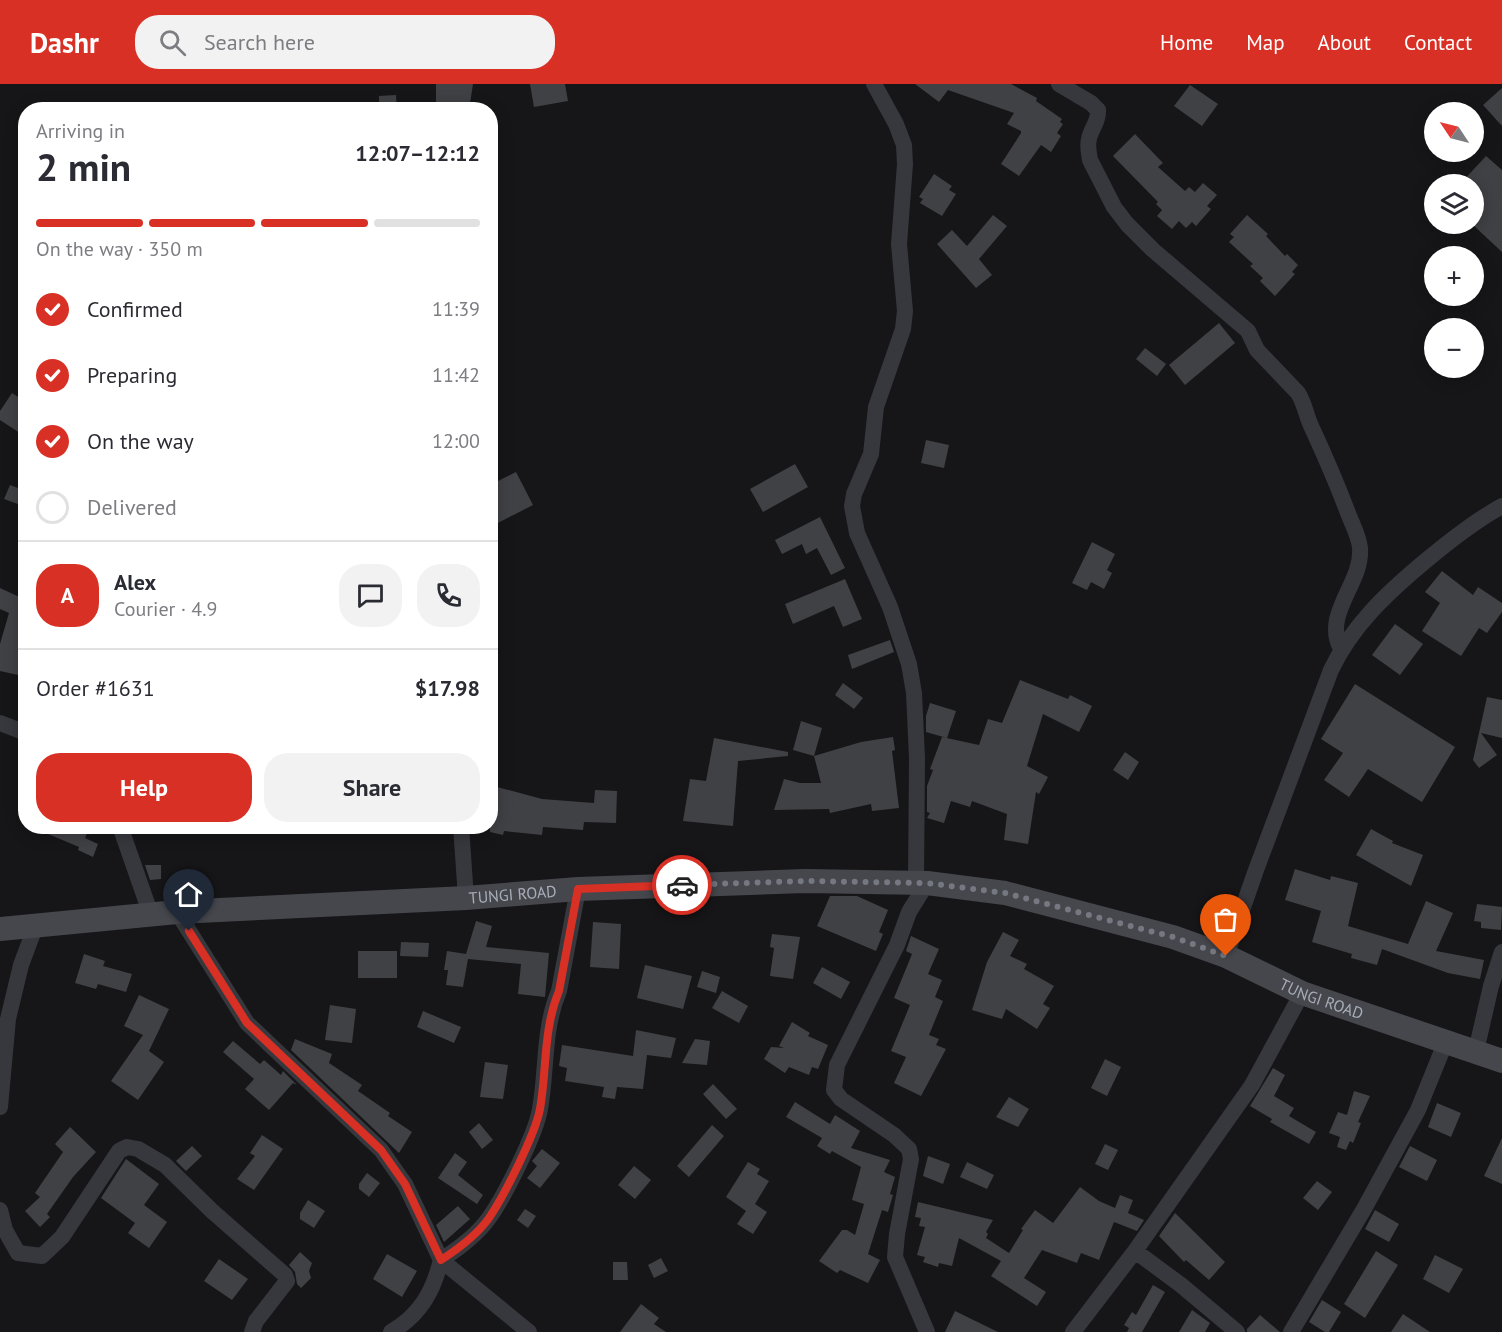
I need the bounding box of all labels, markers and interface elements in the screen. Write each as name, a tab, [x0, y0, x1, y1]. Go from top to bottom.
search box	[135, 15, 555, 69]
text: Dashr	[30, 24, 99, 61]
icon: search	[156, 26, 189, 59]
text: Search here	[204, 28, 315, 56]
text: Home	[1160, 29, 1213, 56]
text: Map	[1246, 29, 1285, 56]
text: About	[1318, 29, 1371, 56]
text: Contact	[1404, 29, 1472, 56]
north arrow	[1424, 102, 1484, 162]
map controls	[1424, 102, 1484, 378]
text: Arriving in	[36, 118, 125, 144]
text: 12:07–12:12	[355, 139, 480, 167]
text: 2 min	[36, 141, 131, 192]
button: layers	[1424, 174, 1484, 234]
text: On the way · 350 m	[36, 236, 203, 262]
button: +	[1424, 246, 1484, 306]
icon: check	[36, 293, 69, 326]
text: Confirmed	[87, 295, 183, 323]
text: 11:39	[432, 296, 480, 322]
button: −	[1424, 318, 1484, 378]
icon: check	[36, 359, 69, 392]
text: Preparing	[87, 361, 177, 389]
text: 11:42	[432, 362, 480, 388]
icon: check	[36, 425, 69, 458]
text: On the way	[87, 427, 194, 455]
text: 12:00	[432, 428, 480, 454]
text: Delivered	[87, 493, 177, 521]
button: chat	[339, 564, 402, 627]
button: phone	[417, 564, 480, 627]
text: Alex	[114, 568, 156, 596]
text: A	[61, 581, 74, 609]
text: Courier · 4.9	[114, 596, 217, 622]
text: Order #1631	[36, 674, 155, 702]
text: $17.98	[415, 674, 480, 702]
button: Help	[36, 753, 252, 822]
button: Share	[264, 753, 480, 822]
courier	[652, 855, 712, 915]
pin	[163, 869, 214, 931]
icon: car	[666, 869, 699, 902]
icon: home	[172, 878, 205, 911]
street label: TUNGI ROAD	[468, 881, 557, 908]
pin	[1200, 894, 1251, 956]
icon: bag	[1209, 903, 1242, 936]
street label: TUNGI ROAD	[1276, 974, 1366, 1023]

